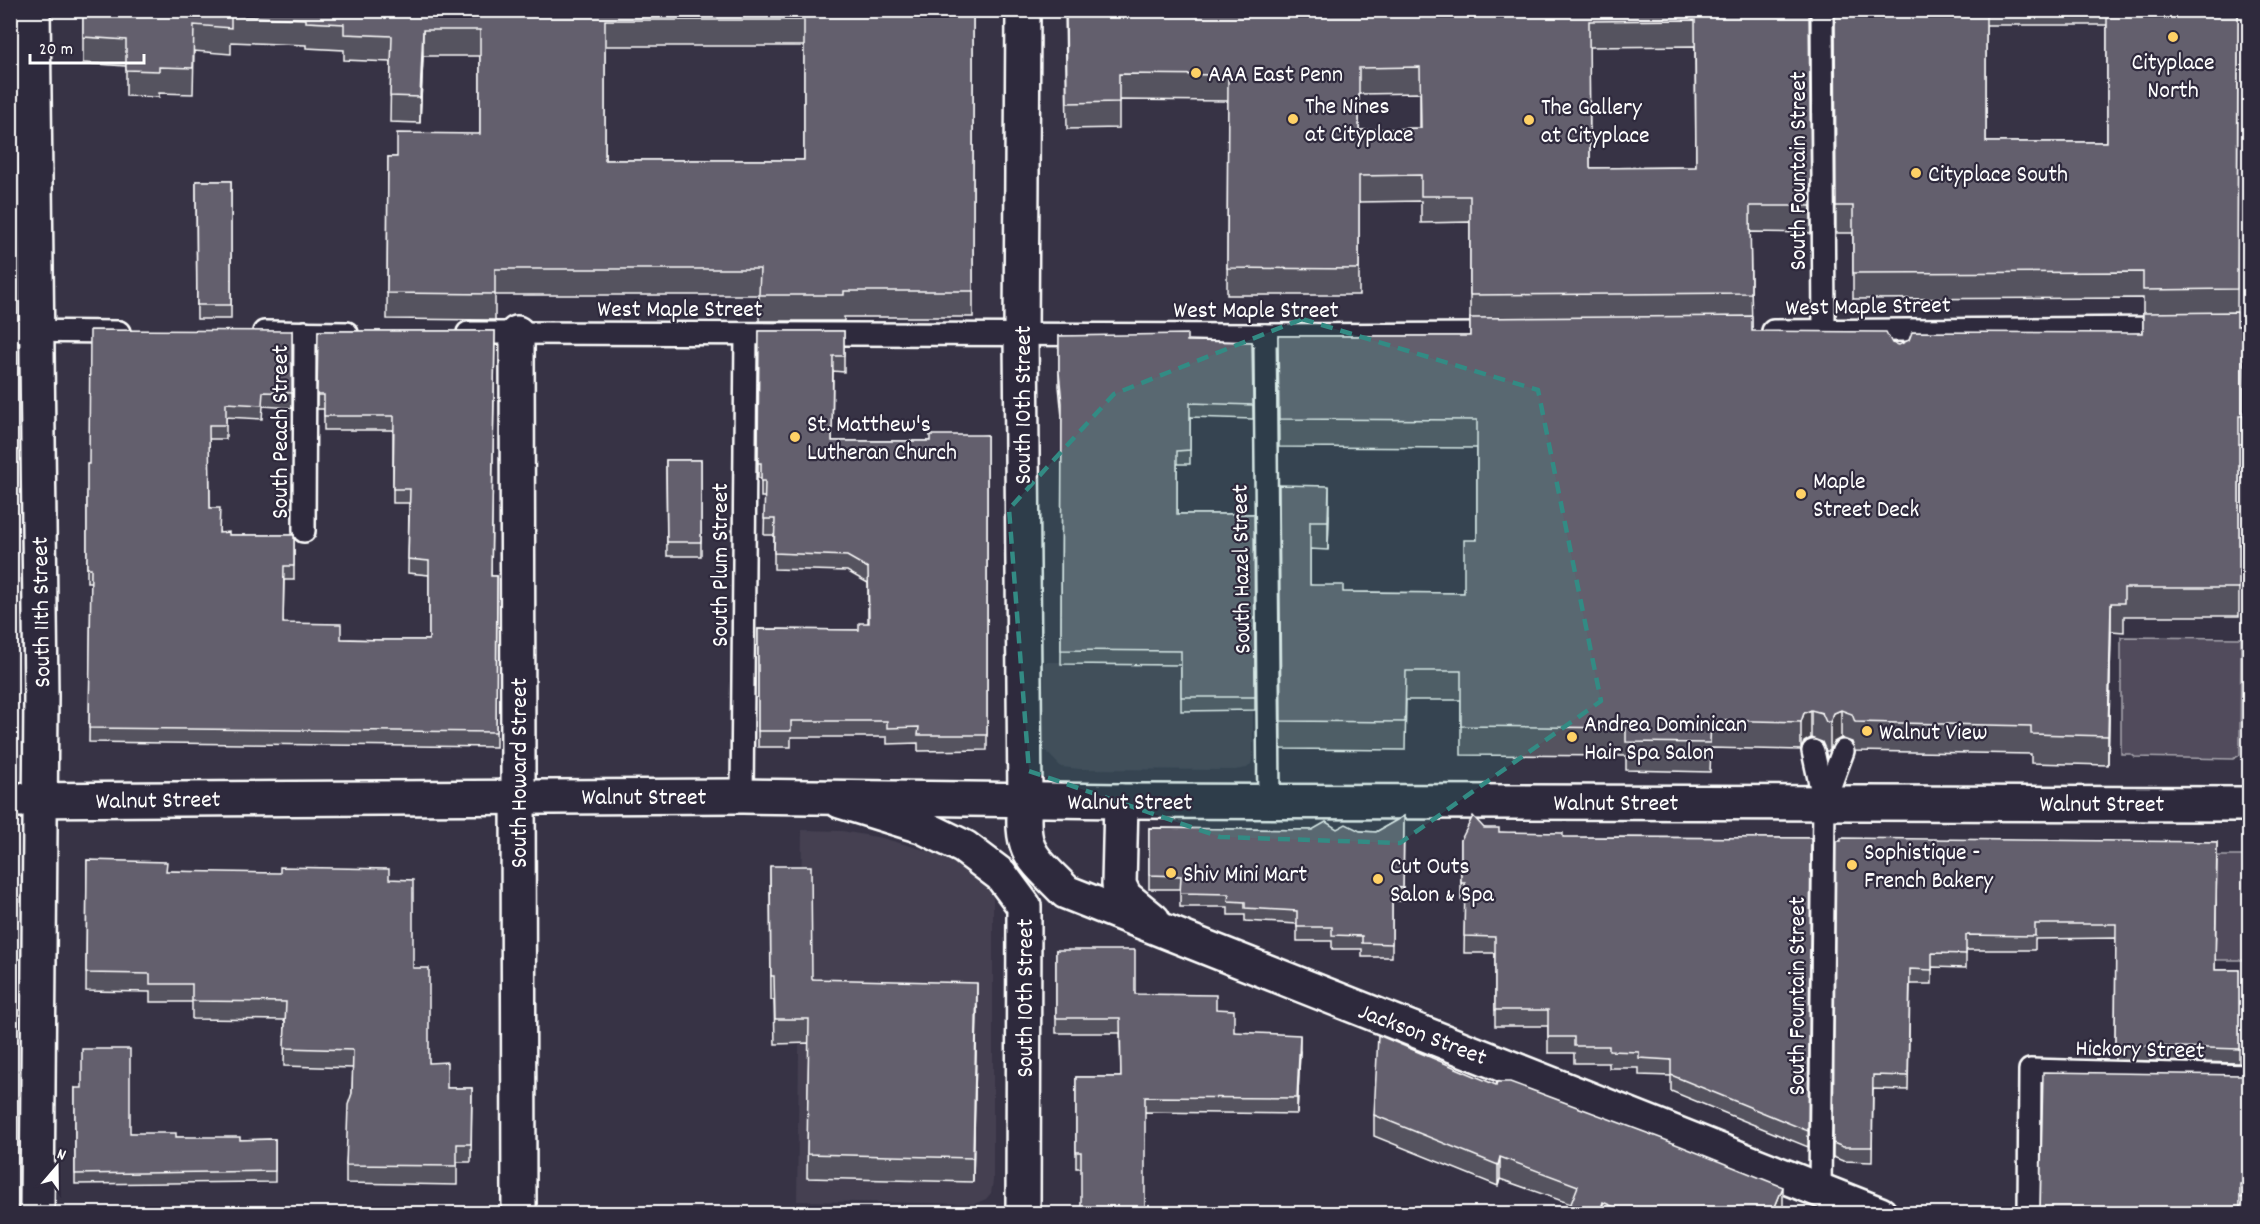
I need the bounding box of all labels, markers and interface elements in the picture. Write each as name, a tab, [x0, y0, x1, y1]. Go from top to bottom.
scale bar	[30, 27, 144, 65]
marker: Cityplace North	[2166, 30, 2180, 44]
text: 20 m	[39, 38, 73, 63]
place label: Cityplace North	[2131, 47, 2215, 109]
place label: AAA East Penn	[1208, 59, 1343, 93]
marker: AAA East Penn	[1189, 66, 1203, 80]
street label: South Fountain Street	[1783, 71, 1817, 271]
place label: The Nines at Cityplace	[1305, 91, 1414, 153]
place label: The Gallery at Cityplace	[1541, 92, 1650, 154]
marker: The Nines at Cityplace	[1286, 112, 1300, 126]
marker: The Gallery at Cityplace	[1522, 113, 1536, 127]
place label: Cityplace South	[1928, 159, 2068, 193]
marker: Cityplace South	[1909, 166, 1923, 180]
street label: West Maple Street	[1785, 290, 1951, 326]
street label: West Maple Street	[597, 294, 763, 328]
street label: West Maple Street	[1173, 295, 1339, 329]
street label: South 10th Street	[1008, 325, 1042, 484]
street label: South Peach Street	[265, 345, 299, 519]
place label: St. Matthew's Lutheran Church	[807, 409, 957, 471]
marker: St. Matthew's Lutheran Church	[788, 430, 802, 444]
place label: Maple Street Deck	[1813, 466, 1919, 528]
street label: South Plum Street	[705, 483, 739, 647]
street label: South Hazel Street	[1225, 484, 1261, 654]
marker: Maple Street Deck	[1794, 487, 1808, 501]
street label: South 11th Street	[25, 536, 61, 688]
street label: South Howard Street	[504, 678, 538, 868]
place label: Andrea Dominican Hair Spa Salon	[1584, 709, 1747, 771]
place label: Walnut View	[1879, 717, 1987, 751]
marker: Walnut View	[1860, 724, 1874, 738]
marker: Andrea Dominican Hair Spa Salon	[1565, 730, 1579, 744]
street label: Walnut Street	[582, 782, 707, 816]
street label: Walnut Street	[95, 784, 221, 820]
street label: Walnut Street	[1068, 787, 1193, 821]
street label: Walnut Street	[1554, 788, 1679, 822]
street label: Walnut Street	[2040, 789, 2165, 823]
place label: Sophistique - French Bakery	[1864, 837, 1994, 899]
place label: Cut Outs Salon & Spa	[1390, 851, 1495, 913]
marker: Sophistique - French Bakery	[1845, 858, 1859, 872]
place label: Shiv Mini Mart	[1183, 859, 1307, 893]
marker: Shiv Mini Mart	[1164, 866, 1178, 880]
marker: Cut Outs Salon & Spa	[1371, 872, 1385, 886]
street label: South Fountain Street	[1782, 896, 1816, 1096]
street label: South 10th Street	[1010, 918, 1044, 1077]
street label: Jackson Street	[1353, 996, 1491, 1076]
street label: Hickory Street	[2075, 1033, 2205, 1069]
north arrow	[27, 1137, 87, 1197]
text: N	[54, 1143, 69, 1167]

